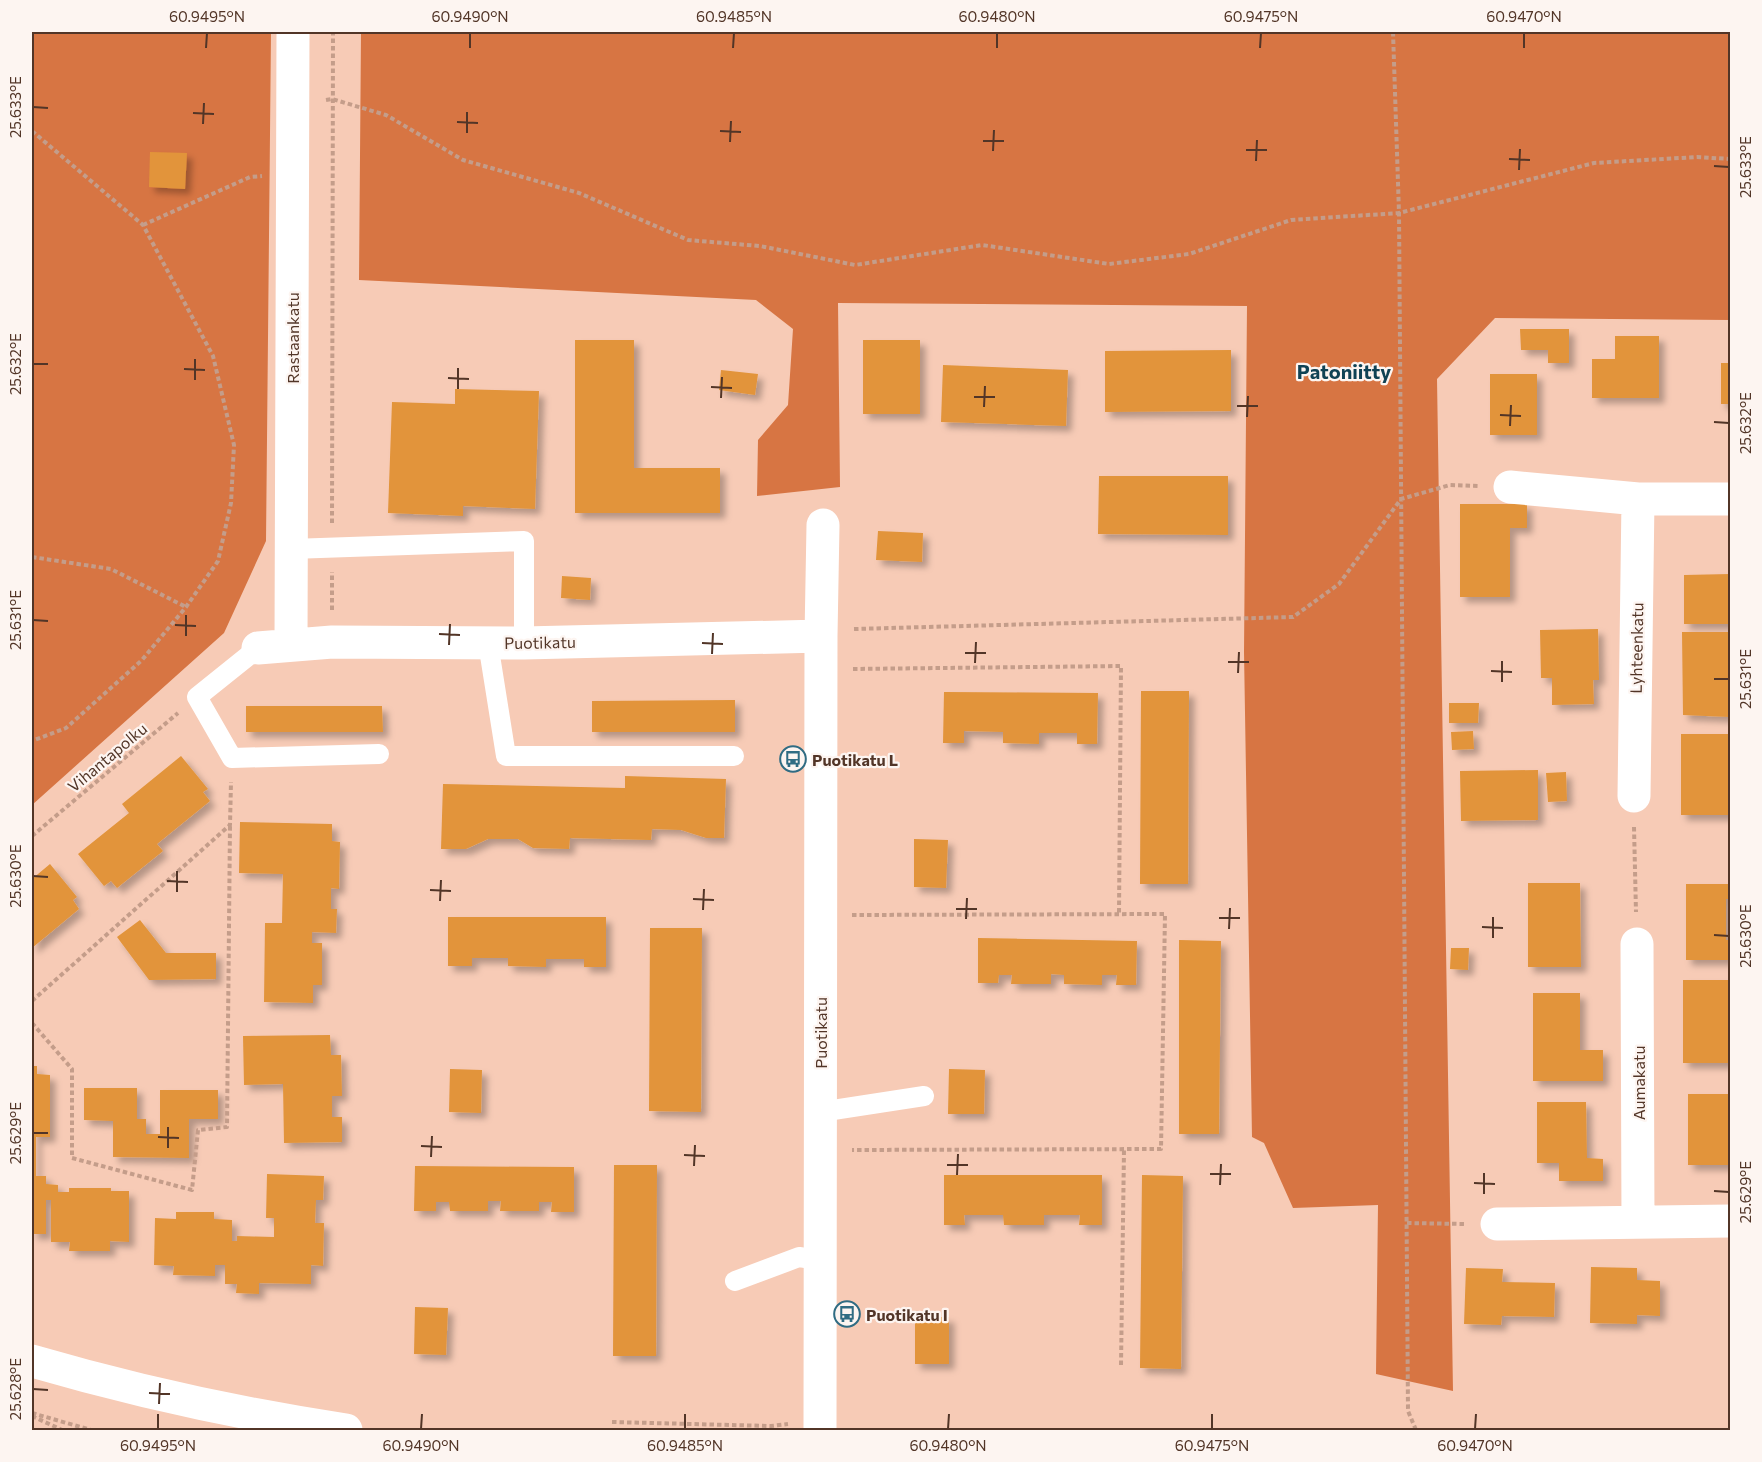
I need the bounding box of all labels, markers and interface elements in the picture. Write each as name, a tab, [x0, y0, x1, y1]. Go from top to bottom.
text: 60.9495°N	[169, 7, 245, 25]
text: 60.9490°N	[431, 7, 509, 25]
text: 60.9485°N	[696, 7, 772, 25]
text: 60.9480°N	[958, 7, 1036, 25]
text: 60.9475°N	[1224, 7, 1298, 25]
text: 60.9470°N	[1486, 7, 1562, 25]
text: 25.633°E	[6, 76, 24, 138]
text: 25.633°E	[1736, 136, 1754, 198]
street label: Rastaankatu	[283, 292, 302, 384]
text: 25.632°E	[6, 333, 24, 395]
district label: Patoniitty	[1297, 359, 1391, 383]
text: 25.632°E	[1736, 392, 1754, 454]
text: 25.631°E	[6, 590, 24, 650]
street label: Lyhteenkatu	[1626, 602, 1646, 694]
street label: Puotikatu	[504, 632, 576, 652]
text: 25.631°E	[1736, 649, 1754, 709]
street label: Vihantapolku	[64, 718, 150, 796]
bus stop icon: Puotikatu L	[778, 744, 808, 774]
place label: Puotikatu L	[812, 750, 898, 769]
text: 25.630°E	[6, 844, 24, 908]
text: 25.630°E	[1736, 904, 1754, 968]
street label: Puotikatu	[811, 997, 830, 1069]
street label: Aumakatu	[1629, 1046, 1648, 1120]
text: 25.629°E	[6, 1102, 24, 1164]
text: 25.629°E	[1736, 1161, 1754, 1223]
bus stop icon: Puotikatu I	[832, 1299, 862, 1329]
place label: Puotikatu I	[866, 1305, 948, 1324]
text: 25.628°E	[6, 1358, 24, 1420]
text: 60.9495°N	[120, 1436, 196, 1454]
text: 60.9490°N	[382, 1436, 460, 1454]
text: 60.9485°N	[647, 1436, 723, 1454]
text: 60.9480°N	[909, 1436, 987, 1454]
text: 60.9475°N	[1175, 1436, 1249, 1454]
text: 60.9470°N	[1437, 1436, 1513, 1454]

